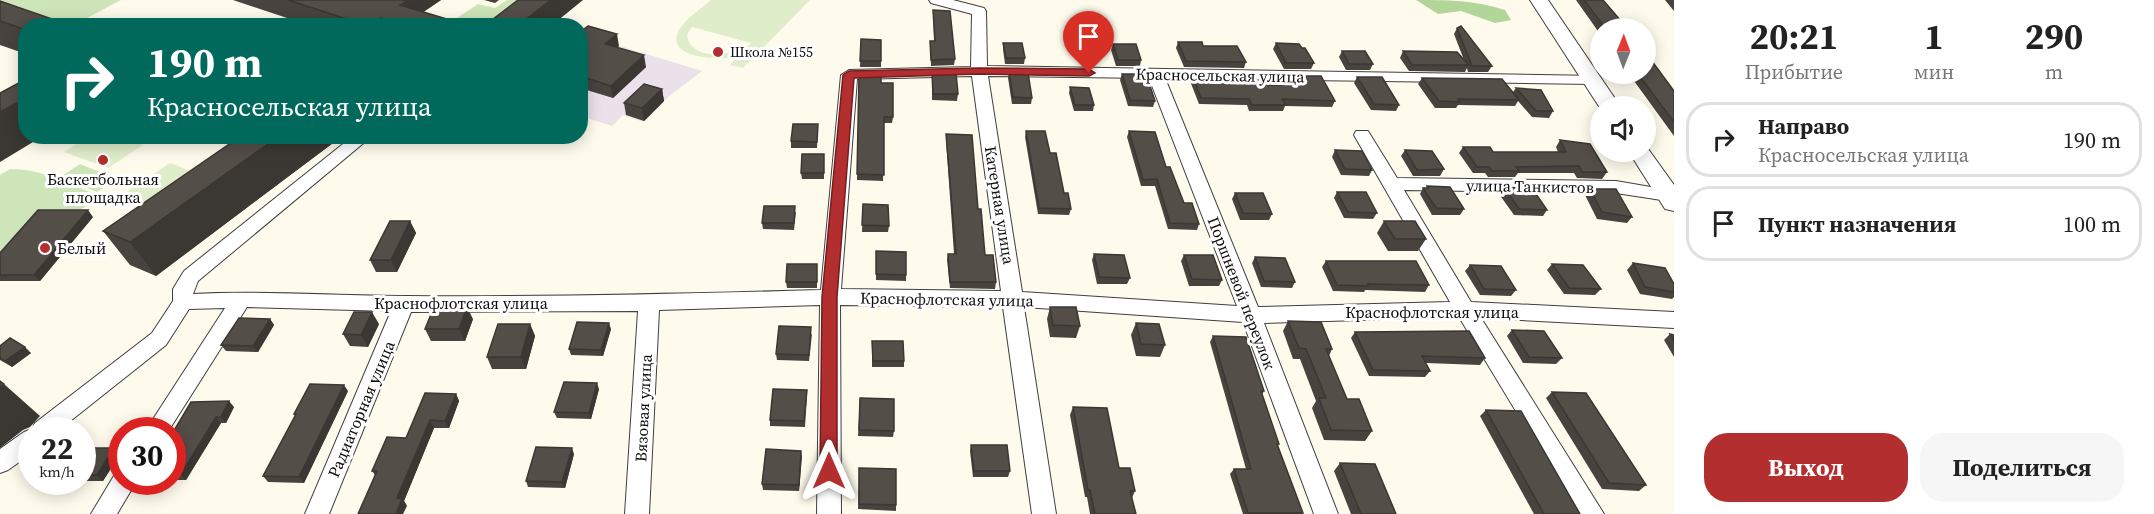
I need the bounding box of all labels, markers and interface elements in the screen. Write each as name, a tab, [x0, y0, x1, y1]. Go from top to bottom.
pin	[1063, 11, 1114, 73]
text: 20:21	[1749, 12, 1838, 61]
text: 1	[1924, 12, 1944, 61]
text: 290	[2025, 12, 2083, 61]
north arrow	[1590, 18, 1656, 84]
map controls	[1590, 18, 1656, 162]
icon: arrive	[1072, 20, 1105, 53]
text: 190 m	[147, 33, 262, 91]
icon: right	[48, 42, 126, 120]
place label: Школа №155	[730, 42, 813, 62]
marker: Школа №155	[711, 45, 725, 59]
text: Прибытие	[1745, 58, 1843, 86]
text: мин	[1914, 58, 1954, 86]
text: m	[2045, 58, 2063, 86]
street label: Красносельская улица	[1135, 63, 1305, 87]
text: Красносельская улица	[147, 88, 432, 125]
button: sound	[1590, 96, 1656, 162]
text: Направо	[1758, 111, 1849, 141]
icon: right	[1707, 123, 1740, 156]
text: 190 m	[2063, 125, 2121, 155]
text: Красносельская улица	[1758, 141, 1969, 169]
street label: Катерная улица	[980, 144, 1020, 267]
marker: Баскетбольная площадка	[96, 153, 110, 167]
place label: Баскетбольная площадка	[47, 168, 159, 208]
street label: улица Танкистов	[1466, 174, 1594, 198]
icon: arrive	[1707, 207, 1740, 240]
text: Пункт назначения	[1758, 209, 1956, 239]
text: 100 m	[2063, 209, 2121, 239]
street label: Поршневой переулок	[1203, 213, 1281, 373]
place label: Белый	[57, 237, 106, 259]
marker: Белый	[38, 241, 52, 255]
street label: Краснофлотская улица	[860, 286, 1035, 312]
street label: Краснофлотская улица	[374, 292, 549, 314]
street label: Краснофлотская улица	[1345, 301, 1520, 323]
street label: Радиаторная улица	[322, 336, 400, 481]
street label: Вязовая улица	[629, 353, 657, 462]
speed limit sign: 30	[108, 417, 186, 495]
text: 22	[41, 428, 73, 469]
button: Выход	[1704, 433, 1908, 502]
button: Поделиться	[1920, 433, 2124, 502]
position arrow	[797, 439, 861, 503]
text: km/h	[39, 461, 75, 482]

